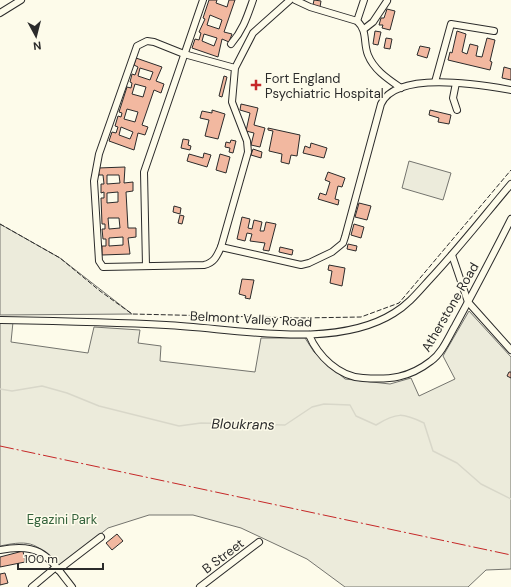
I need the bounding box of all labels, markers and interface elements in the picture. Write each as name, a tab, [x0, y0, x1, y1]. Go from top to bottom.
north arrow	[16, 16, 56, 56]
text: N	[32, 38, 42, 53]
place label: Fort England Psychiatric Hospital	[265, 70, 384, 102]
marker: Fort England Psychiatric Hospital	[250, 79, 262, 91]
street label: Atherstone Road	[418, 259, 482, 355]
street label: Belmont Valley Road	[189, 307, 313, 331]
water label: Bloukrans	[211, 414, 275, 434]
park label: Egazini Park	[27, 511, 98, 528]
street label: B Street	[199, 535, 247, 577]
scale bar	[18, 545, 103, 571]
text: 100 m	[24, 551, 58, 567]

